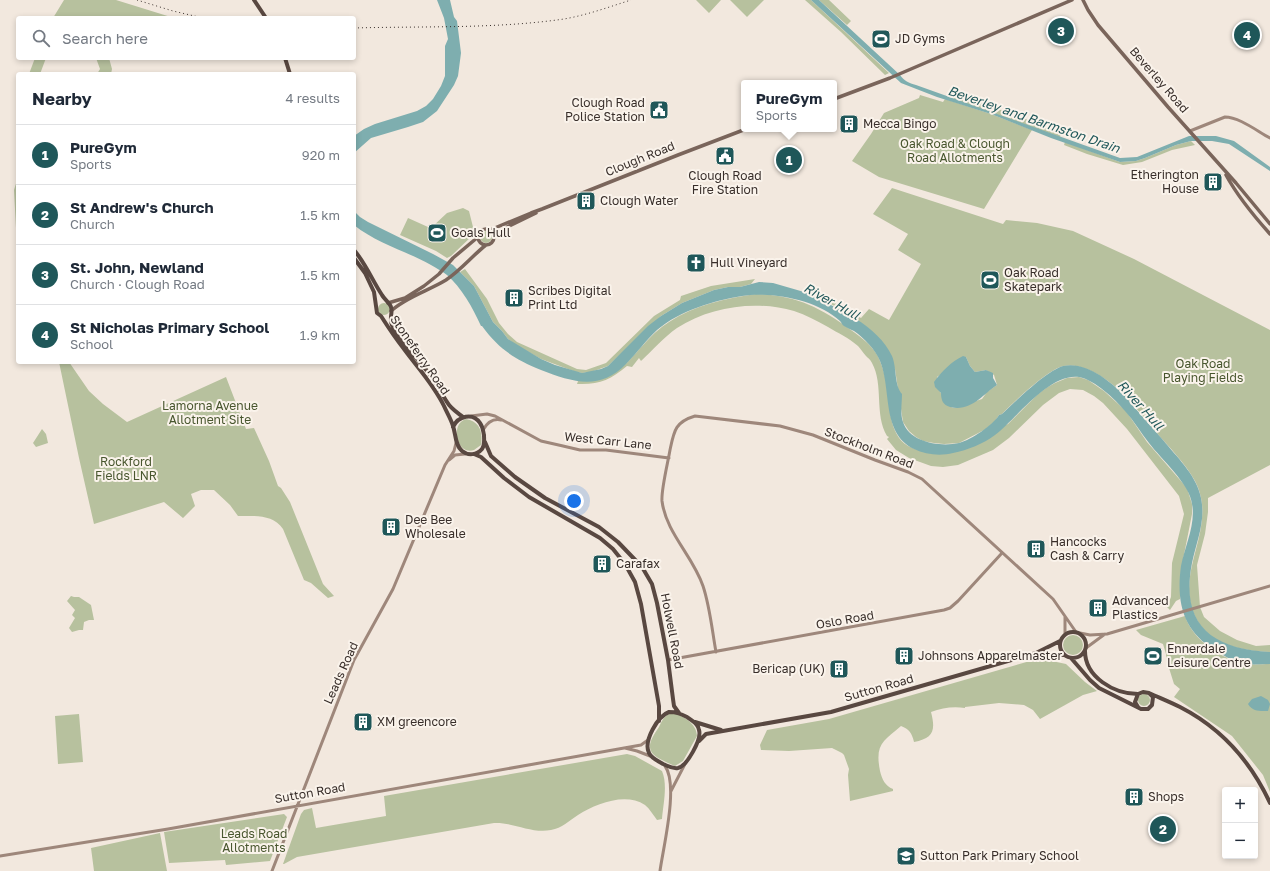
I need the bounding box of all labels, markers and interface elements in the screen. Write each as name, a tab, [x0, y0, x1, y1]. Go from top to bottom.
search box	[16, 16, 356, 60]
pin: 3	[1048, 16, 1074, 46]
pin: 4	[1234, 20, 1260, 50]
icon: search	[30, 27, 52, 49]
sports icon: JD Gyms	[870, 28, 892, 50]
text: Search here	[62, 29, 148, 47]
place label: JD Gyms	[895, 31, 945, 46]
street label: Beverley Road	[1127, 44, 1192, 116]
popup	[741, 80, 837, 132]
water label: Beverley and Barmston Drain	[946, 82, 1123, 156]
text: Nearby	[32, 88, 92, 109]
text: PureGym	[756, 89, 822, 107]
text: 4 results	[286, 90, 340, 106]
place label: Clough Road Police Station	[565, 95, 645, 124]
public building icon: Clough Road Police Station	[648, 99, 670, 121]
text: Sports	[756, 107, 797, 123]
building icon: Mecca Bingo	[838, 113, 860, 135]
place label: Mecca Bingo	[863, 116, 936, 131]
park label: Oak Road & Clough Road Allotments	[900, 136, 1010, 165]
text: PureGym	[70, 138, 137, 156]
street label: Clough Road	[603, 138, 677, 179]
public building icon: Clough Road Fire Station	[714, 145, 736, 167]
pin: 1	[776, 145, 802, 175]
text: 1	[42, 147, 48, 163]
text: 920 m	[302, 147, 340, 163]
text: Sports	[70, 156, 112, 172]
place label: Etherington House	[1131, 167, 1199, 196]
place label: Clough Road Fire Station	[688, 168, 762, 197]
building icon: Etherington House	[1202, 171, 1224, 193]
building icon: Clough Water	[575, 190, 597, 212]
place label: Clough Water	[600, 193, 679, 208]
text: St Andrew's Church	[70, 198, 214, 216]
text: 2	[41, 207, 49, 223]
text: 1.5 km	[300, 207, 340, 223]
text: Church	[70, 216, 115, 232]
sports icon: Goals Hull	[426, 222, 448, 244]
place label: Goals Hull	[451, 225, 511, 240]
church icon: Hull Vineyard	[685, 252, 707, 274]
place label: Hull Vineyard	[710, 255, 788, 270]
text: St. John, Newland	[70, 258, 204, 276]
place label: Oak Road Skatepark	[1004, 265, 1063, 294]
text: 3	[41, 267, 49, 283]
text: 1.5 km	[300, 267, 340, 283]
sports icon: Oak Road Skatepark	[979, 269, 1001, 291]
text: Church · Clough Road	[70, 276, 205, 292]
water label: River Hull	[801, 279, 863, 323]
place label: Scribes Digital Print Ltd	[528, 283, 612, 312]
building icon: Scribes Digital Print Ltd	[503, 287, 525, 309]
street label: Stoneferry Road	[387, 312, 453, 397]
text: St Nicholas Primary School	[70, 318, 269, 336]
text: 4	[41, 327, 49, 343]
text: 1.9 km	[300, 327, 340, 343]
text: School	[70, 336, 113, 352]
park label: Oak Road Playing Fields	[1163, 356, 1243, 385]
water label: River Hull	[1115, 377, 1168, 434]
park label: Lamorna Avenue Allotment Site	[162, 398, 258, 427]
street label: Stockholm Road	[823, 424, 916, 471]
street label: West Carr Lane	[564, 428, 652, 453]
park label: Rockford Fields LNR	[95, 454, 157, 483]
your location	[564, 491, 584, 511]
place label: Dee Bee Wholesale	[405, 512, 466, 541]
building icon: Dee Bee Wholesale	[380, 516, 402, 538]
place label: Hancocks Cash & Carry	[1050, 534, 1124, 563]
building icon: Hancocks Cash & Carry	[1025, 538, 1047, 560]
building icon: Carafax	[591, 553, 613, 575]
place label: Carafax	[616, 556, 660, 571]
street label: Holwell Road	[658, 592, 687, 670]
place label: Advanced Plastics	[1112, 593, 1169, 622]
building icon: Advanced Plastics	[1087, 597, 1109, 619]
street label: Oslo Road	[815, 607, 875, 632]
street label: Leads Road	[320, 639, 361, 706]
place label: Ennerdale Leisure Centre	[1167, 641, 1251, 670]
building icon: Johnsons Apparelmaster	[893, 645, 915, 667]
sports icon: Ennerdale Leisure Centre	[1142, 645, 1164, 667]
place label: Johnsons Apparelmaster	[918, 648, 1062, 663]
building icon: Bericap (UK)	[828, 658, 850, 680]
place label: Bericap (UK)	[752, 661, 825, 676]
street label: Sutton Road	[842, 670, 915, 705]
building icon: XM greencore	[352, 711, 374, 733]
place label: XM greencore	[377, 714, 457, 729]
street label: Sutton Road	[273, 779, 346, 806]
building icon: Shops	[1123, 786, 1145, 808]
map controls	[1222, 787, 1258, 859]
button: +	[1222, 787, 1258, 823]
place label: Shops	[1148, 789, 1184, 804]
pin: 2	[1150, 814, 1176, 844]
button: −	[1222, 823, 1258, 859]
park label: Leads Road Allotments	[221, 826, 287, 855]
school or university icon: Sutton Park Primary School	[895, 845, 917, 867]
place label: Sutton Park Primary School	[920, 848, 1079, 863]

